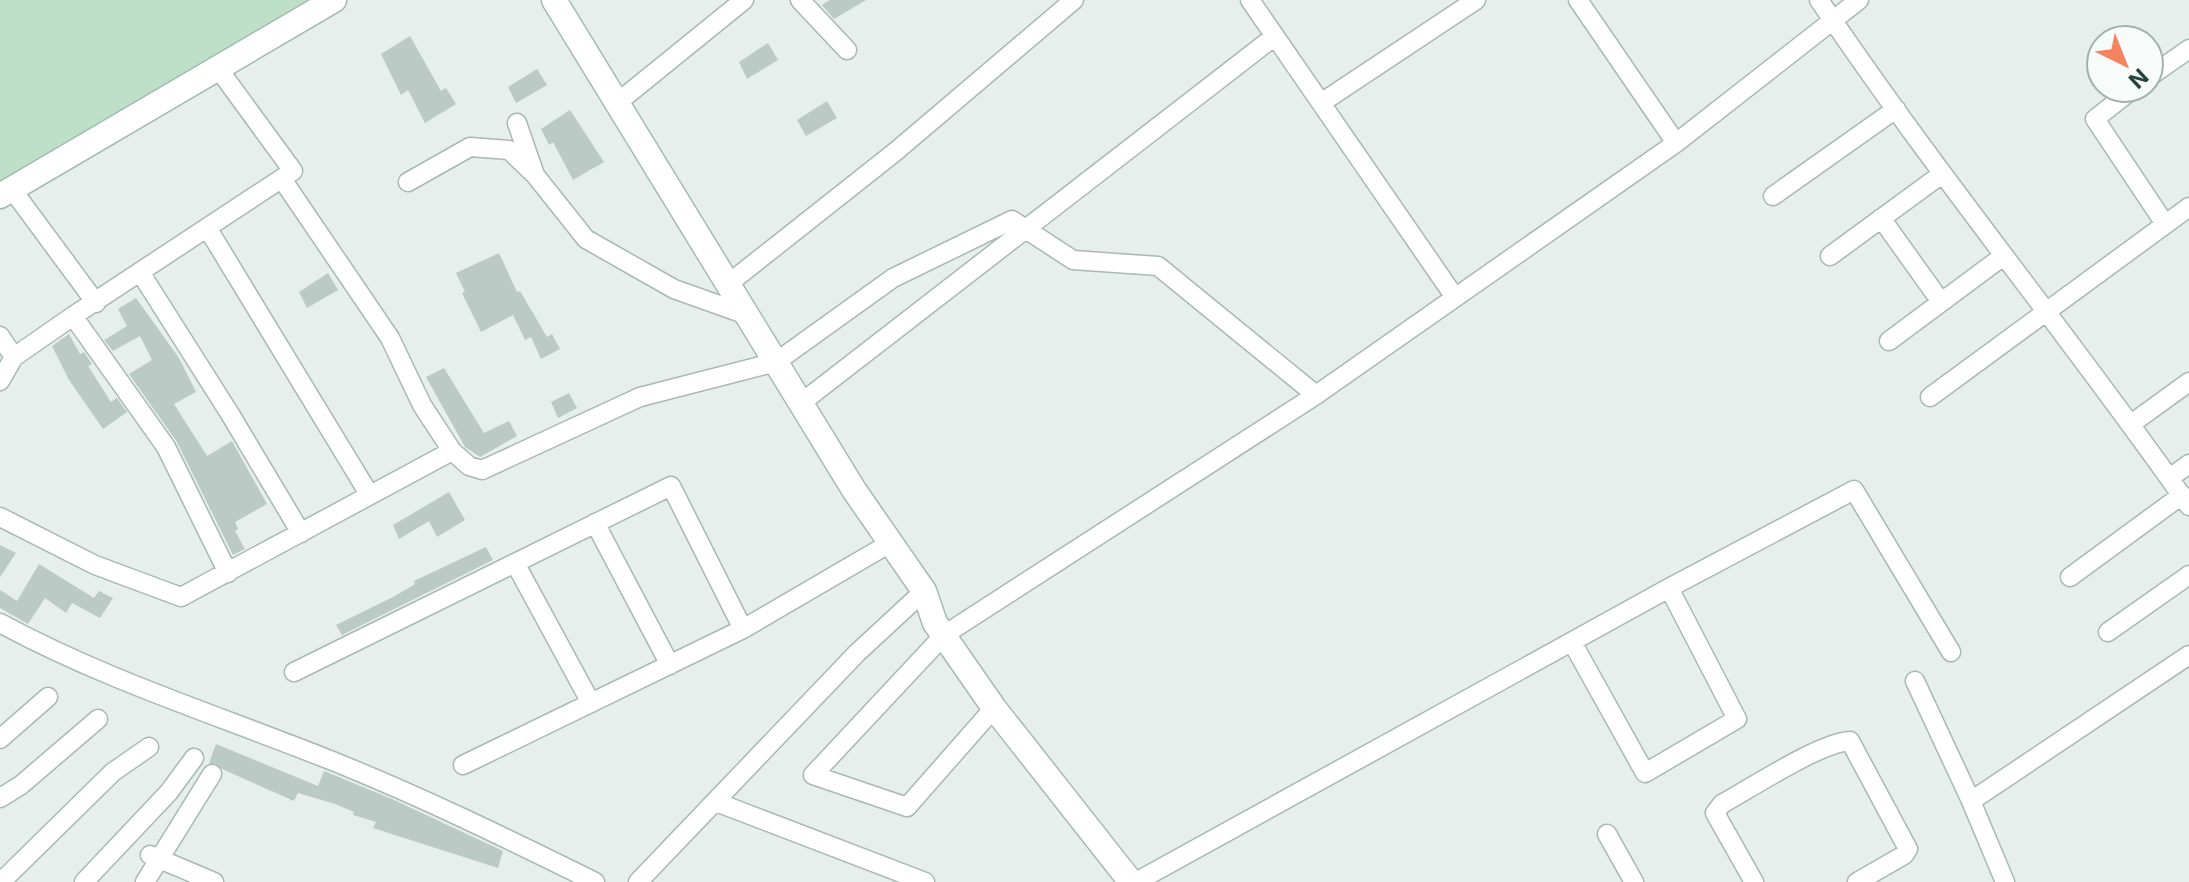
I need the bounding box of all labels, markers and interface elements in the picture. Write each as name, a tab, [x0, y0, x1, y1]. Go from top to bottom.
north arrow	[2085, 24, 2165, 104]
text: N	[2124, 63, 2154, 94]

